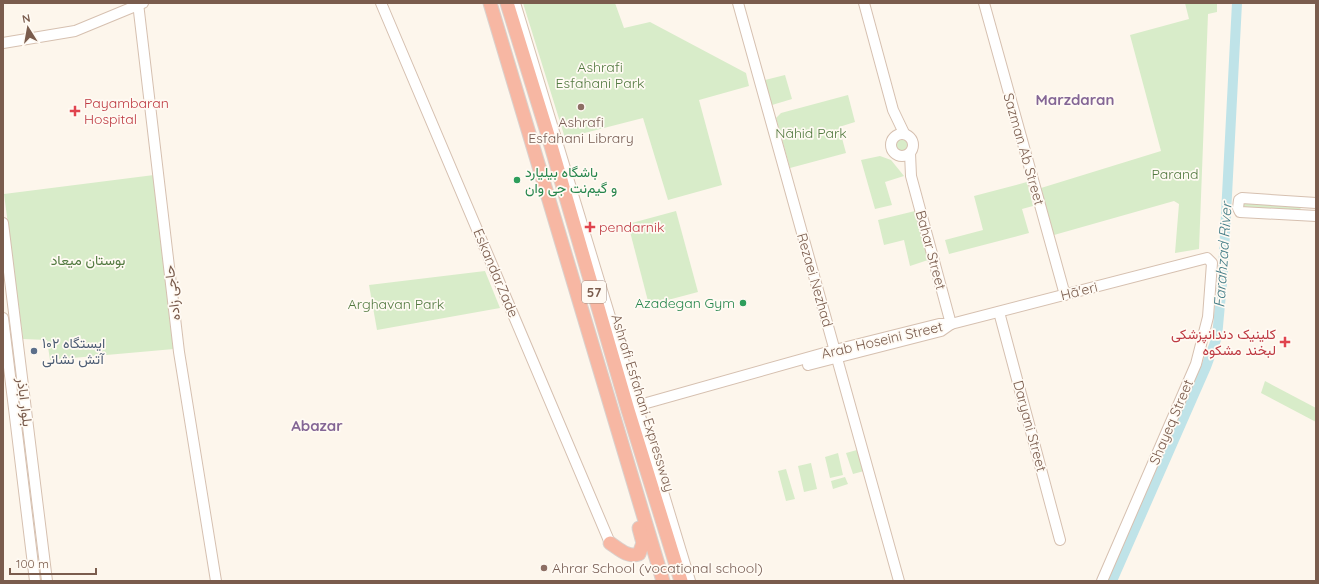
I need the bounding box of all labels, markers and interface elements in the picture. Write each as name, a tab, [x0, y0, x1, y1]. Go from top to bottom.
north arrow	[8, 8, 48, 48]
text: N	[21, 11, 31, 26]
park label: Ashrafi Esfahani Park	[555, 58, 645, 92]
district label: Marzdaran	[1036, 90, 1114, 109]
street label: Sazman Ab Street	[999, 91, 1049, 207]
place label: Payambaran Hospital	[84, 94, 169, 128]
marker: Ashrafi Esfahani Library	[576, 102, 586, 112]
marker: Payambaran Hospital	[69, 105, 81, 117]
place label: Ashrafi Esfahani Library	[528, 113, 634, 147]
park label: Nāhid Park	[775, 124, 847, 142]
place label: باشگاه بیلیارد و گیم‌نت جی وان	[525, 163, 617, 197]
park label: Parand	[1151, 165, 1199, 183]
marker: باشگاه بیلیارد و گیم‌نت جی وان	[512, 175, 522, 185]
water label: Farahzad River	[1209, 200, 1236, 308]
street label: Bahar Street	[912, 208, 950, 292]
place label: pendarnik	[599, 218, 664, 236]
marker: pendarnik	[584, 221, 596, 233]
street label: EskandarZade	[469, 226, 523, 320]
street label: Rezaei Nezhad	[793, 231, 837, 329]
park label: بوستان میعاد	[51, 251, 125, 269]
street label: حاجی زاده	[160, 264, 184, 322]
street label: Hā'eri	[1059, 278, 1099, 304]
road number: 57	[582, 281, 606, 303]
place label: Azadegan Gym	[635, 294, 735, 312]
park label: Arghavan Park	[348, 295, 444, 313]
marker: Azadegan Gym	[738, 298, 748, 308]
street label: Ashrafi Esfahani Expressway	[607, 312, 679, 494]
street label: Arab Hoseini Street	[819, 317, 945, 363]
place label: کلینیک دندانپزشکی لبخند مشکوه	[1171, 325, 1276, 359]
place label: ایستگاه ۱۰۲ آتش نشانی	[42, 334, 105, 368]
marker: کلینیک دندانپزشکی لبخند مشکوه	[1279, 336, 1291, 348]
marker: ایستگاه ۱۰۲ آتش نشانی	[29, 346, 39, 356]
street label: بلوار اباذر	[13, 375, 37, 428]
street label: Shayeq Street	[1145, 377, 1197, 467]
street label: Daryani Street	[1009, 378, 1051, 474]
district label: Abazar	[291, 416, 343, 435]
scale bar	[10, 550, 96, 576]
text: 100 m	[16, 556, 49, 571]
place label: Ahrar School (vocational school)	[552, 559, 763, 577]
marker: Ahrar School (vocational school)	[539, 563, 549, 573]

